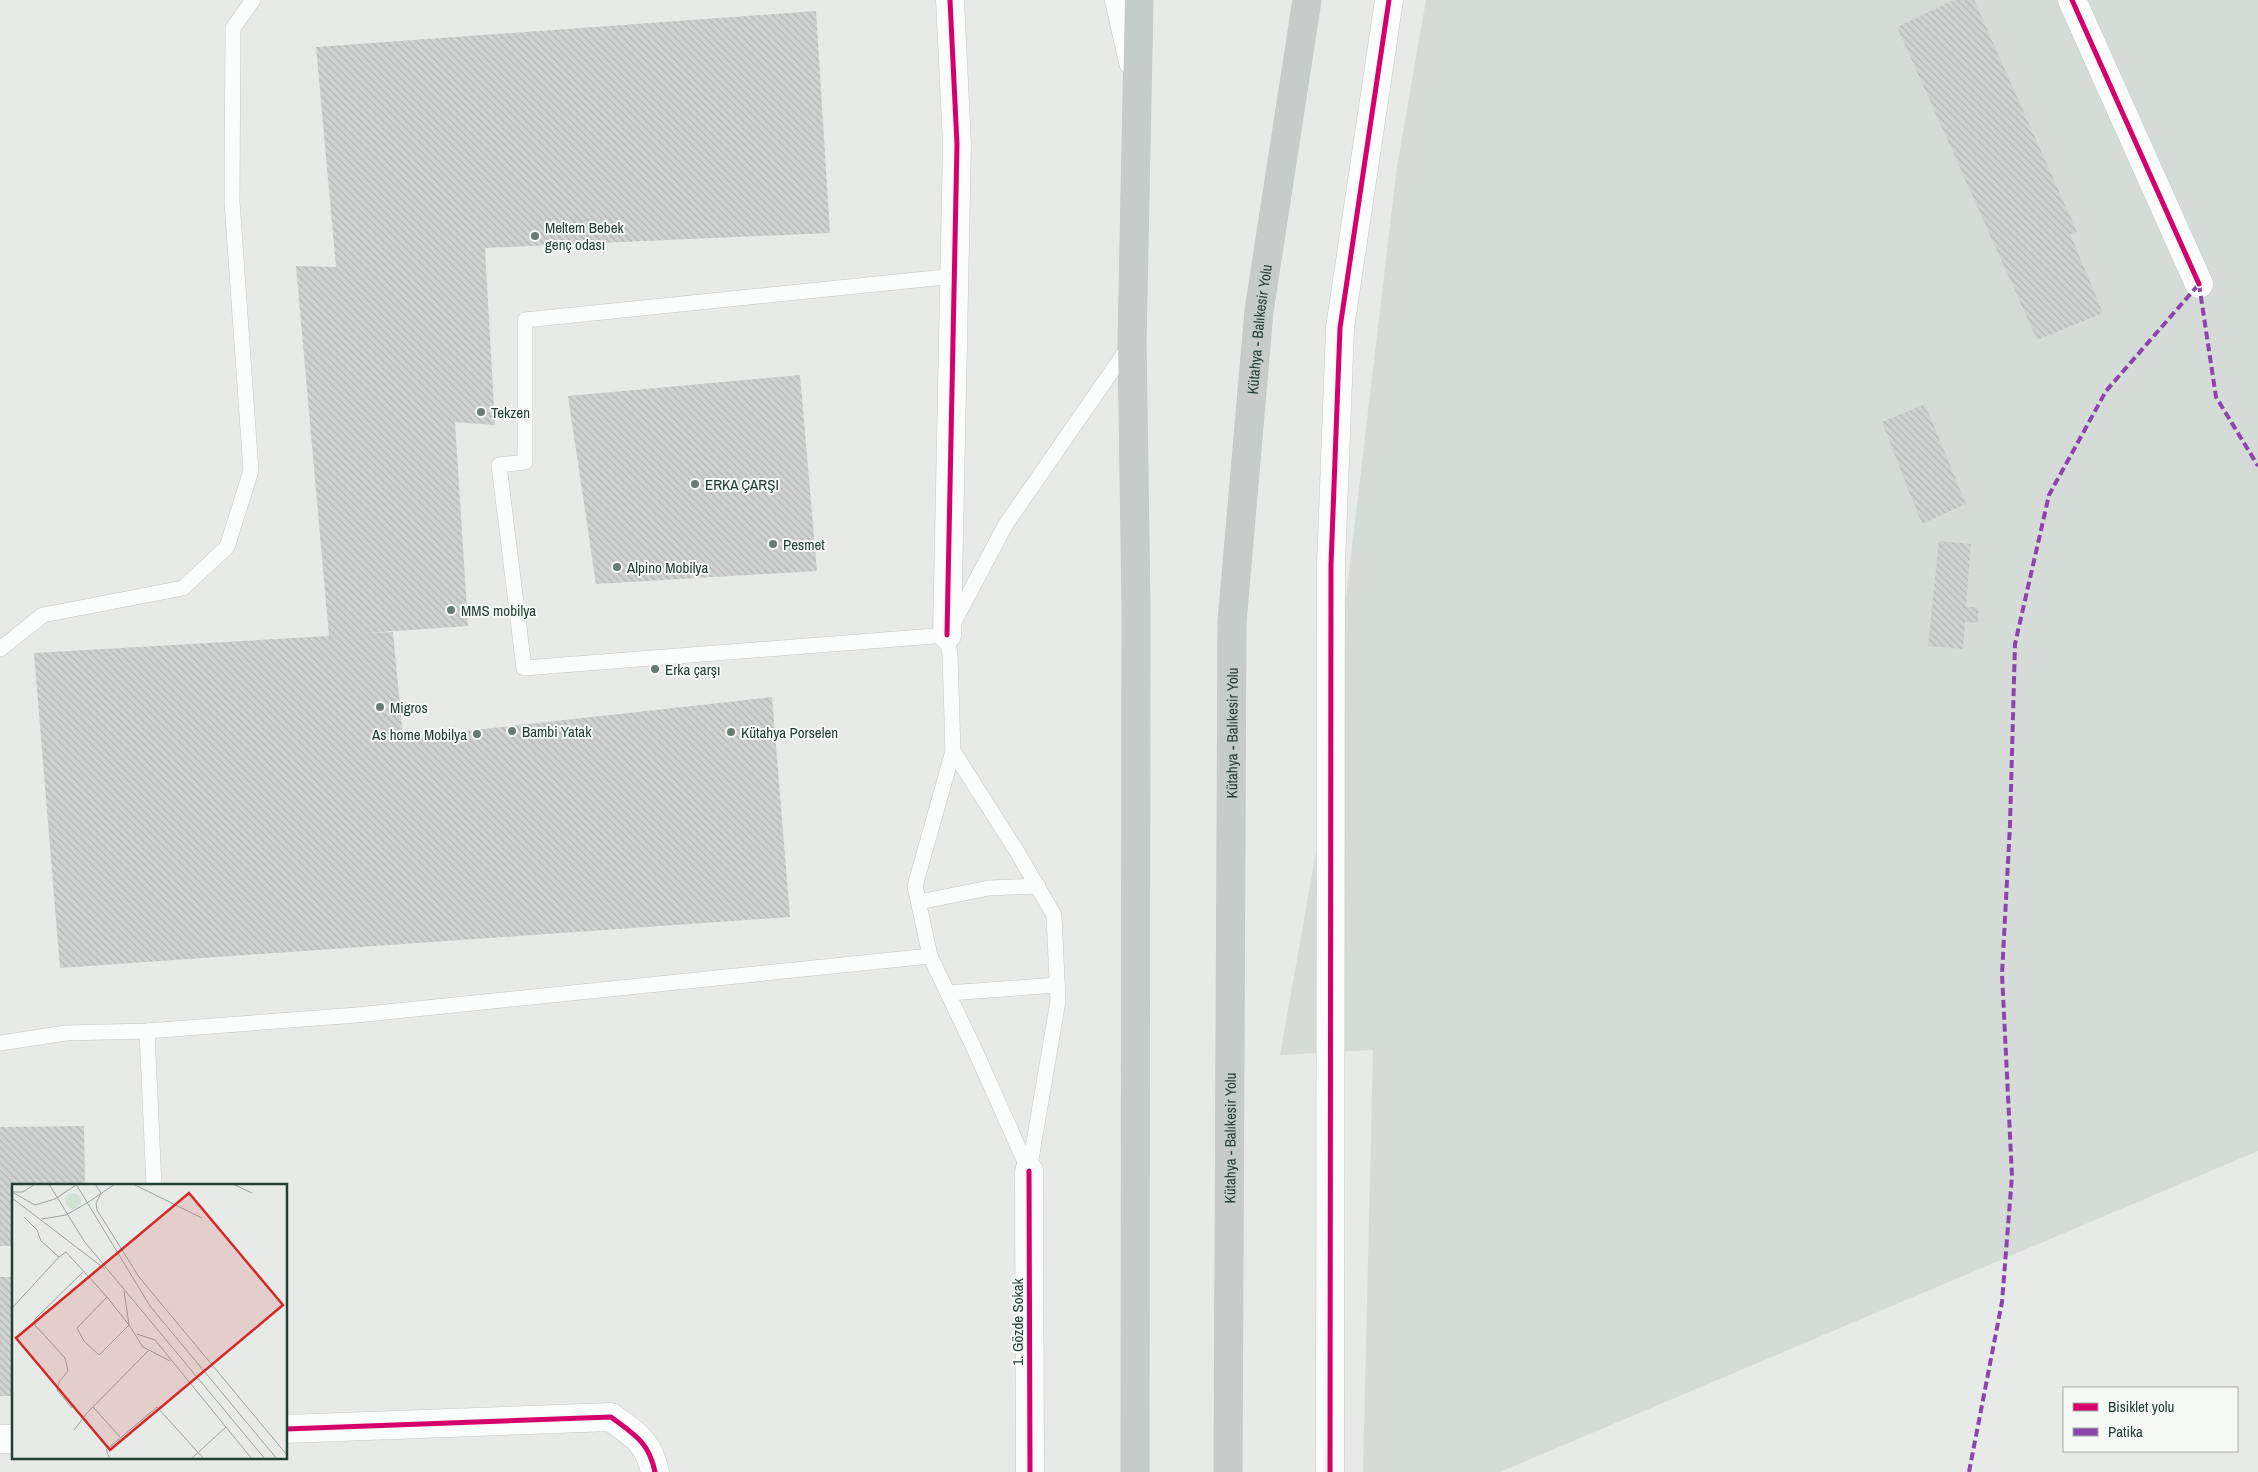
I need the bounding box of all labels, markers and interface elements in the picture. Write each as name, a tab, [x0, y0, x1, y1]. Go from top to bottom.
place label: Meltem Bebek genç odası	[545, 217, 624, 255]
marker: Meltem Bebek genç odası	[529, 230, 541, 242]
street label: Kütahya - Balıkesir Yolu	[1241, 263, 1277, 395]
place label: Tekzen	[491, 402, 530, 423]
marker: Tekzen	[475, 406, 487, 418]
place label: ERKA ÇARŞI	[705, 474, 779, 495]
marker: ERKA ÇARŞI	[689, 478, 701, 490]
place label: Pesmet	[783, 534, 825, 555]
marker: Pesmet	[767, 538, 779, 550]
place label: Alpino Mobilya	[626, 557, 709, 578]
marker: Alpino Mobilya	[611, 561, 623, 573]
place label: MMS mobilya	[461, 600, 536, 621]
marker: MMS mobilya	[445, 604, 457, 616]
place label: Erka çarşı	[665, 659, 720, 680]
marker: Erka çarşı	[649, 663, 661, 675]
street label: Kütahya - Balıkesir Yolu	[1221, 668, 1242, 799]
place label: Migros	[390, 697, 428, 718]
marker: Migros	[374, 701, 386, 713]
place label: Bambi Yatak	[522, 721, 592, 742]
place label: Kütahya Porselen	[741, 722, 838, 743]
place label: As home Mobilya	[371, 724, 467, 745]
marker: Bambi Yatak	[506, 725, 518, 737]
marker: Kütahya Porselen	[725, 726, 737, 738]
marker: As home Mobilya	[471, 728, 483, 740]
street label: Kütahya - Balıkesir Yolu	[1219, 1073, 1240, 1204]
inset map	[12, 1184, 288, 1460]
street label: 1. Gözde Sokak	[1007, 1277, 1028, 1366]
legend	[2063, 1387, 2238, 1452]
text: Bisiklet yolu	[2108, 1396, 2174, 1417]
text: Patika	[2108, 1421, 2143, 1442]

